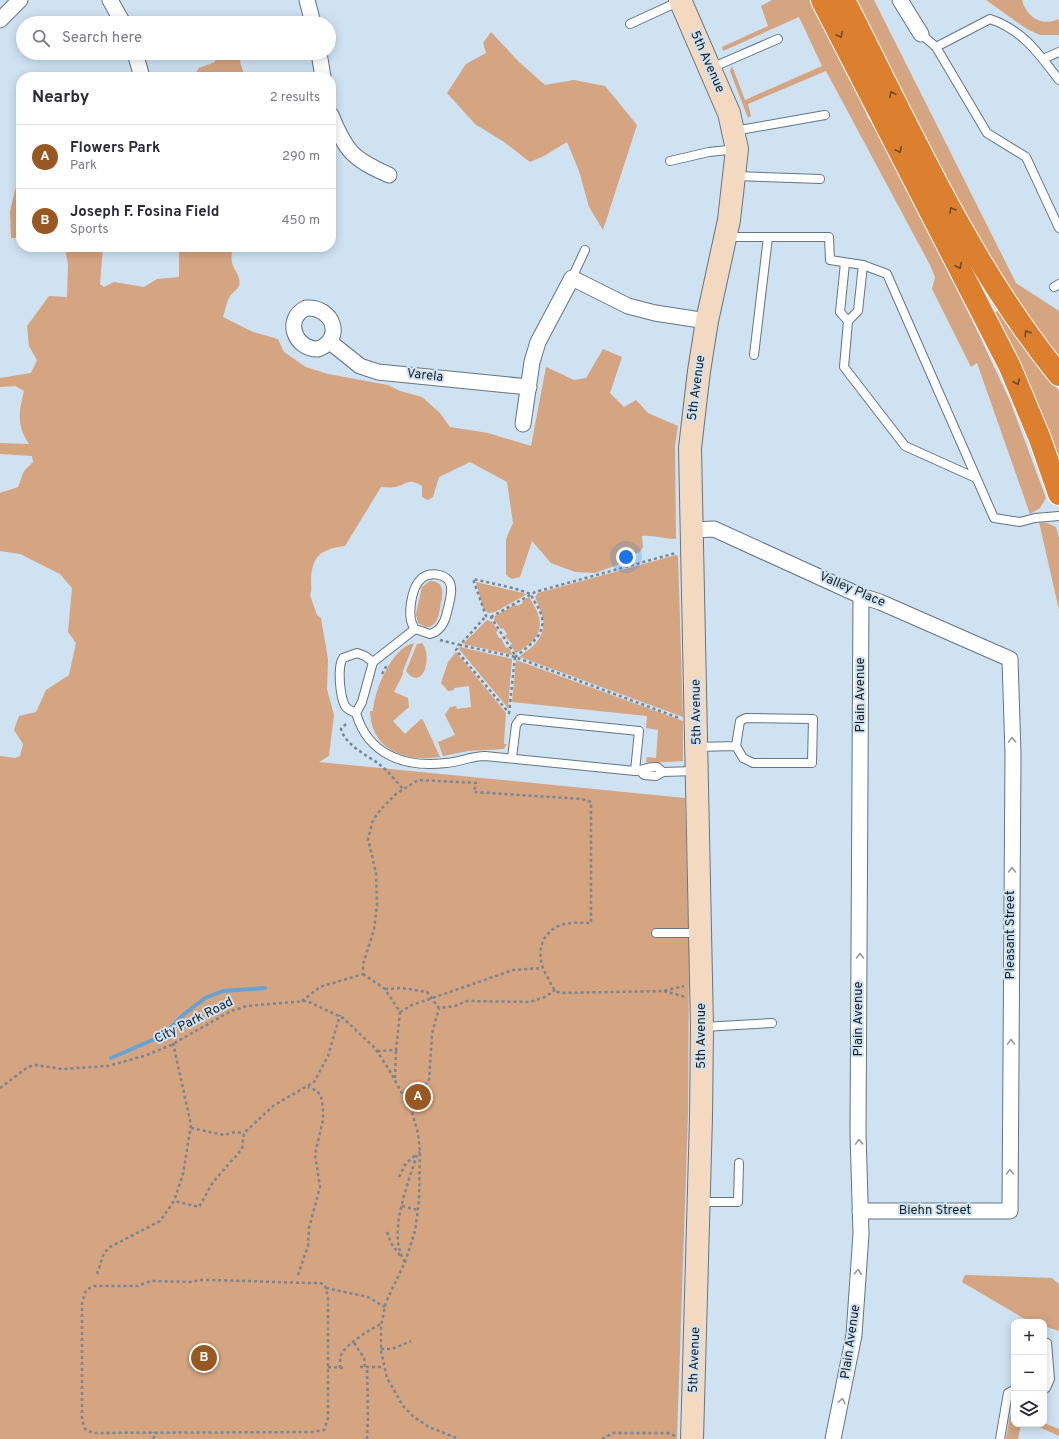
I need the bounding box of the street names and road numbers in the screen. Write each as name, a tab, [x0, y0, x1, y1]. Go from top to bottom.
street label: 5th Avenue	[686, 29, 728, 95]
street label: 5th Avenue	[684, 354, 710, 422]
street label: Varela	[406, 366, 444, 386]
street label: Valley Place	[817, 569, 887, 611]
street label: Plain Avenue	[853, 657, 869, 733]
street label: 5th Avenue	[688, 679, 706, 745]
street label: Pleasant Street	[1003, 890, 1019, 980]
street label: Plain Avenue	[851, 981, 867, 1057]
street label: City Park Road	[152, 994, 236, 1048]
street label: 5th Avenue	[694, 1003, 710, 1069]
street label: Biehn Street	[899, 1203, 971, 1219]
street label: Plain Avenue	[838, 1304, 864, 1380]
street label: 5th Avenue	[686, 1327, 704, 1393]

